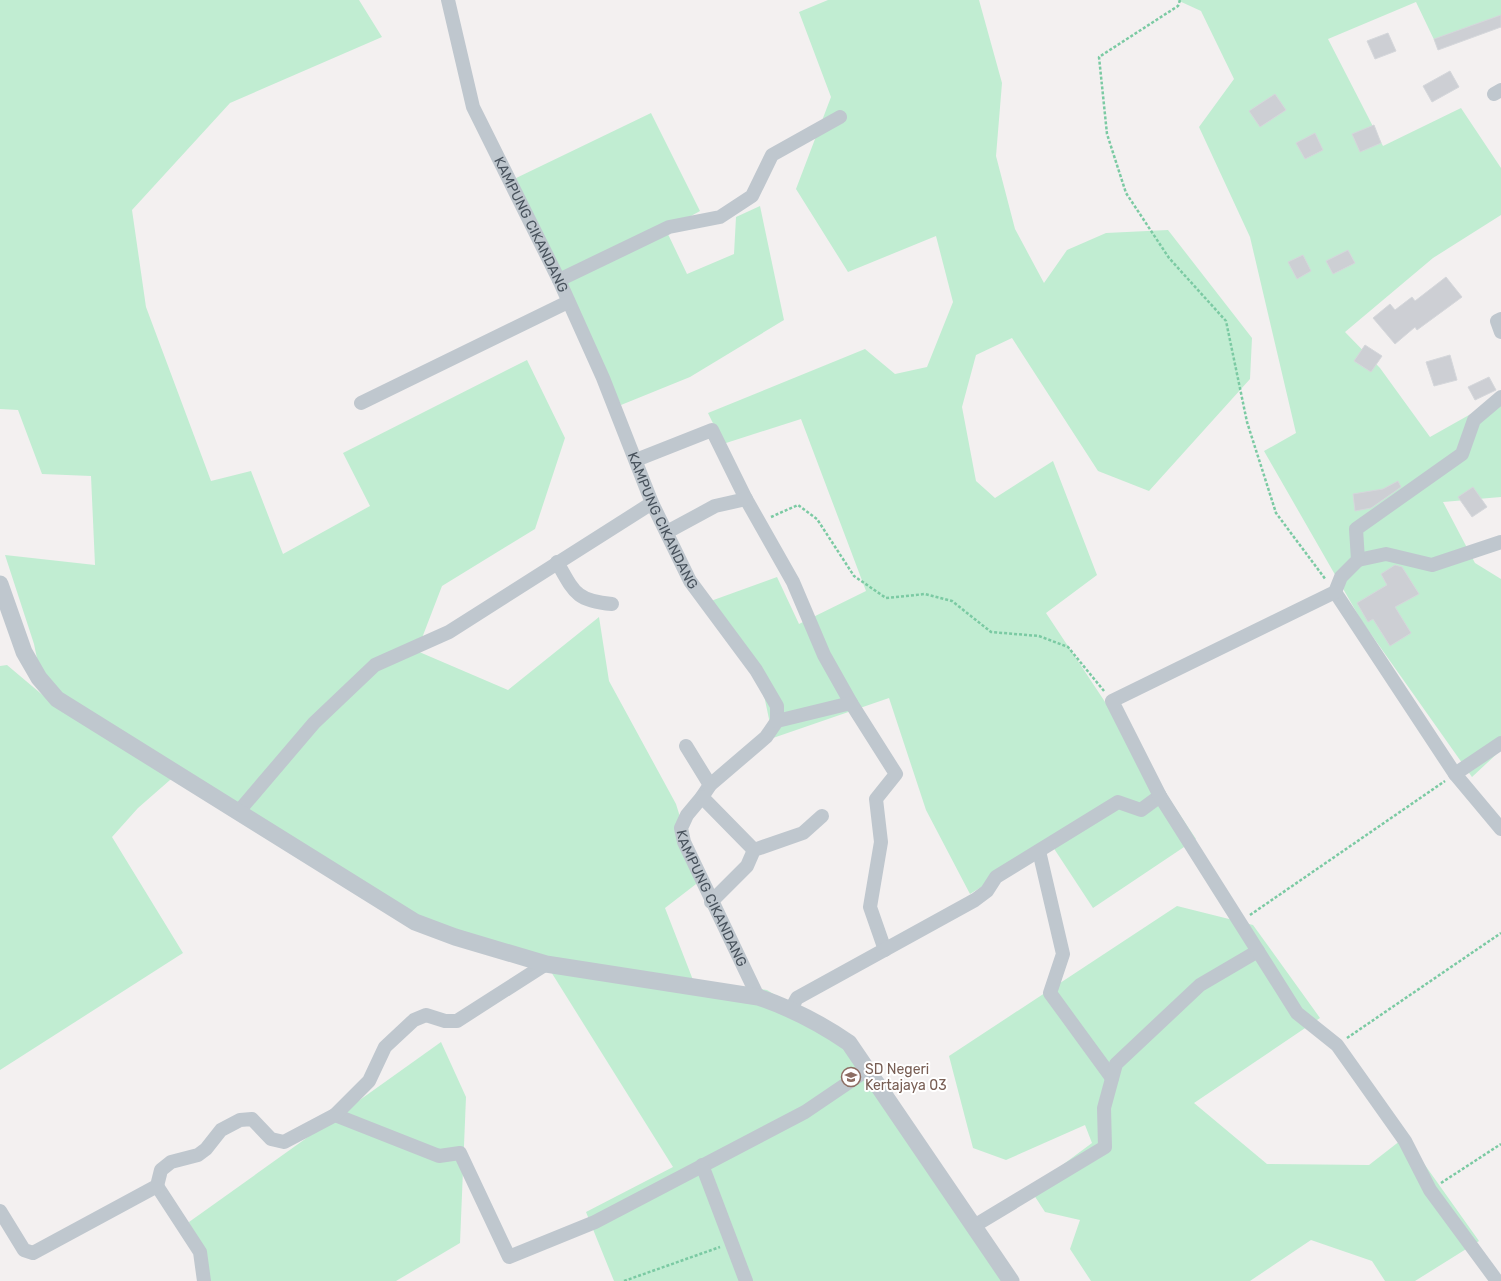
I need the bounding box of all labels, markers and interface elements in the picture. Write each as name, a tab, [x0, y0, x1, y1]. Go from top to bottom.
street label: KAMPUNG CIKANDANG	[490, 154, 571, 295]
street label: KAMPUNG CIKANDANG	[624, 449, 701, 593]
street label: KAMPUNG CIKANDANG	[673, 828, 750, 970]
place label: SD Negeri Kertajaya 03	[865, 1061, 947, 1094]
school or university icon: SD Negeri Kertajaya 03	[840, 1066, 862, 1088]

